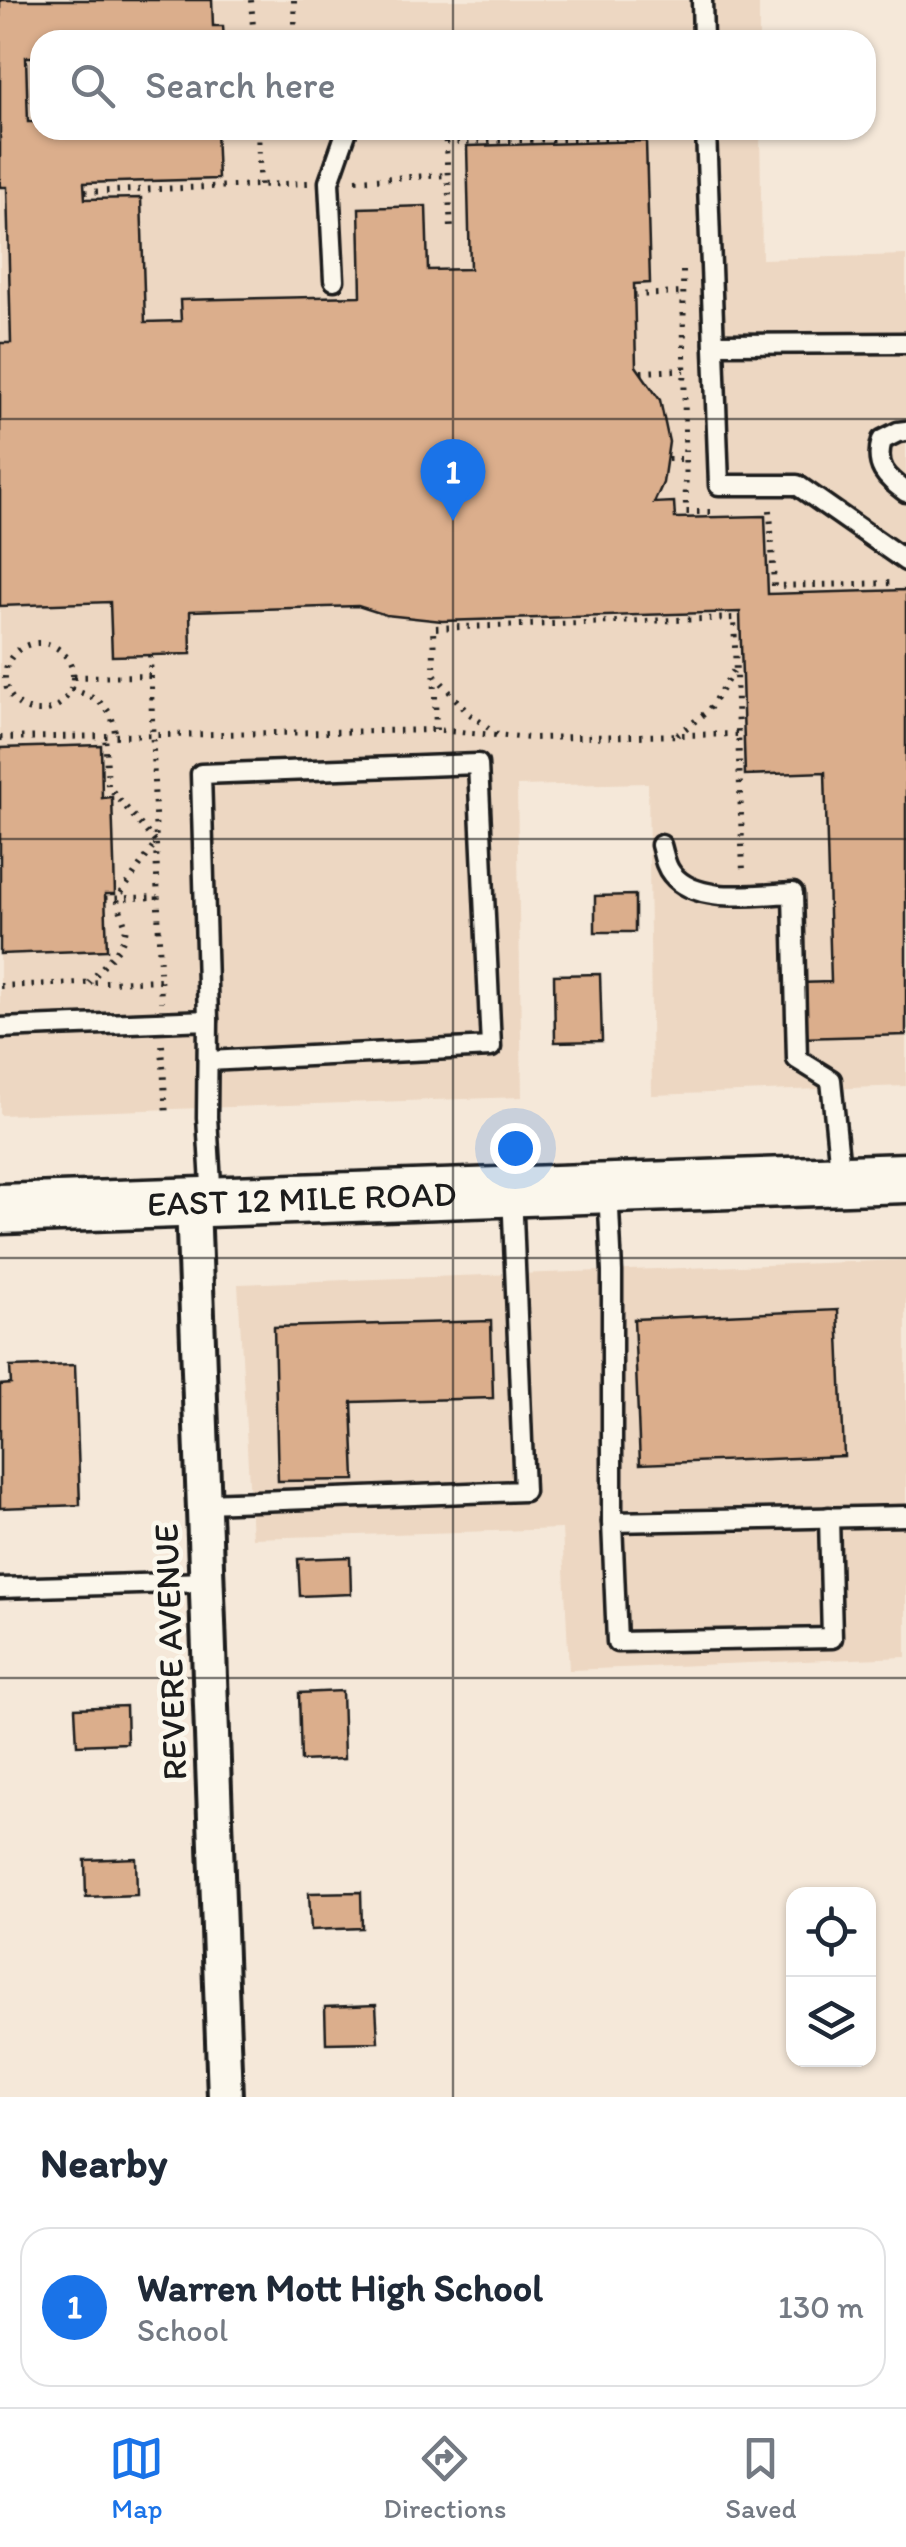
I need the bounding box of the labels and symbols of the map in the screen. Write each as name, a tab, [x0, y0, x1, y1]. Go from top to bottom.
pin: 1	[420, 438, 486, 521]
your location	[490, 1123, 541, 1174]
street label: EAST 12 MILE ROAD	[146, 1172, 457, 1225]
street label: REVERE AVENUE	[145, 1523, 195, 1781]

